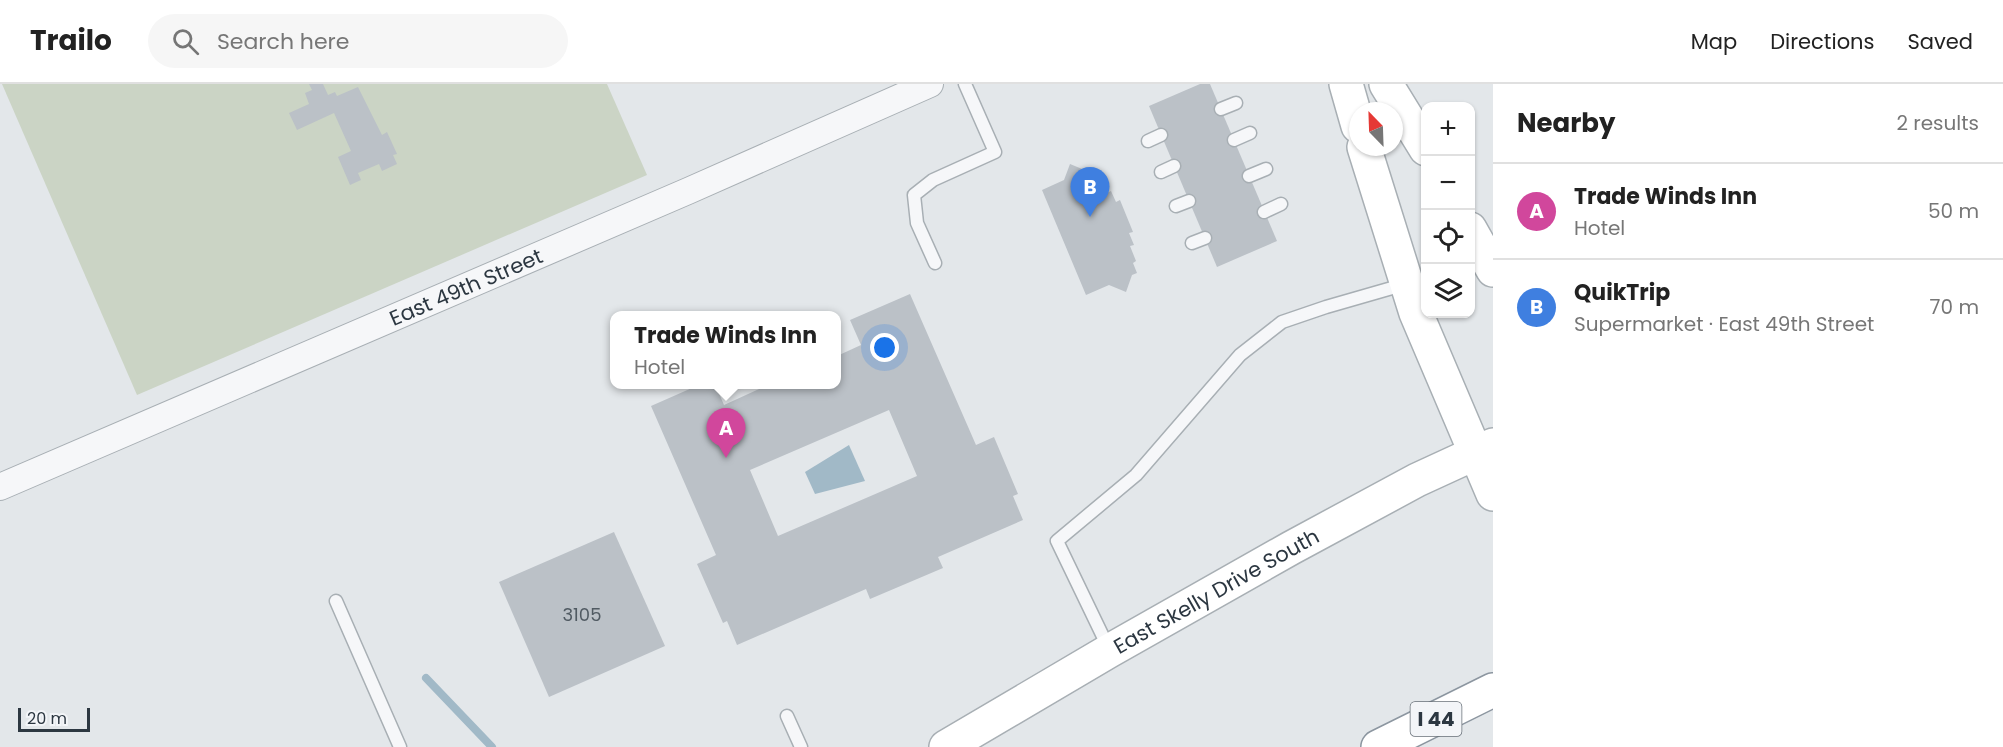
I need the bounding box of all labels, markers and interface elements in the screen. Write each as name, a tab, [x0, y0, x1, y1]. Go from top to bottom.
search box	[148, 14, 568, 68]
text: Trailo	[30, 21, 112, 60]
icon: search	[169, 25, 202, 58]
text: Search here	[217, 26, 349, 57]
text: Map	[1691, 27, 1737, 56]
text: Directions	[1770, 27, 1874, 56]
text: Saved	[1907, 27, 1973, 56]
north arrow	[1349, 102, 1403, 156]
map controls	[1421, 102, 1475, 318]
button: +	[1421, 102, 1475, 156]
text: Nearby	[1517, 105, 1615, 141]
text: 2 results	[1896, 109, 1979, 137]
button: −	[1421, 156, 1475, 210]
pin: B	[1070, 168, 1110, 217]
text: Trade Winds Inn	[1574, 181, 1757, 212]
text: A	[1529, 197, 1544, 225]
text: 50 m	[1928, 197, 1979, 225]
button: locate	[1421, 210, 1475, 264]
text: Hotel	[1574, 214, 1625, 242]
street label: East 49th Street	[385, 241, 547, 332]
button: layers	[1421, 264, 1475, 318]
text: QuikTrip	[1574, 277, 1670, 308]
text: B	[1530, 293, 1543, 321]
text: 70 m	[1930, 293, 1979, 321]
text: Supermarket · East 49th Street	[1574, 310, 1874, 338]
popup	[610, 311, 841, 389]
text: Trade Winds Inn	[634, 320, 817, 351]
your location	[870, 333, 899, 362]
text: Hotel	[634, 353, 685, 381]
pin: A	[706, 408, 746, 458]
street label: East Skelly Drive South	[1108, 521, 1324, 660]
house number: 3105	[563, 602, 601, 627]
road number: I 44	[1410, 702, 1462, 736]
scale bar	[18, 705, 90, 732]
text: 20 m	[27, 707, 67, 730]

